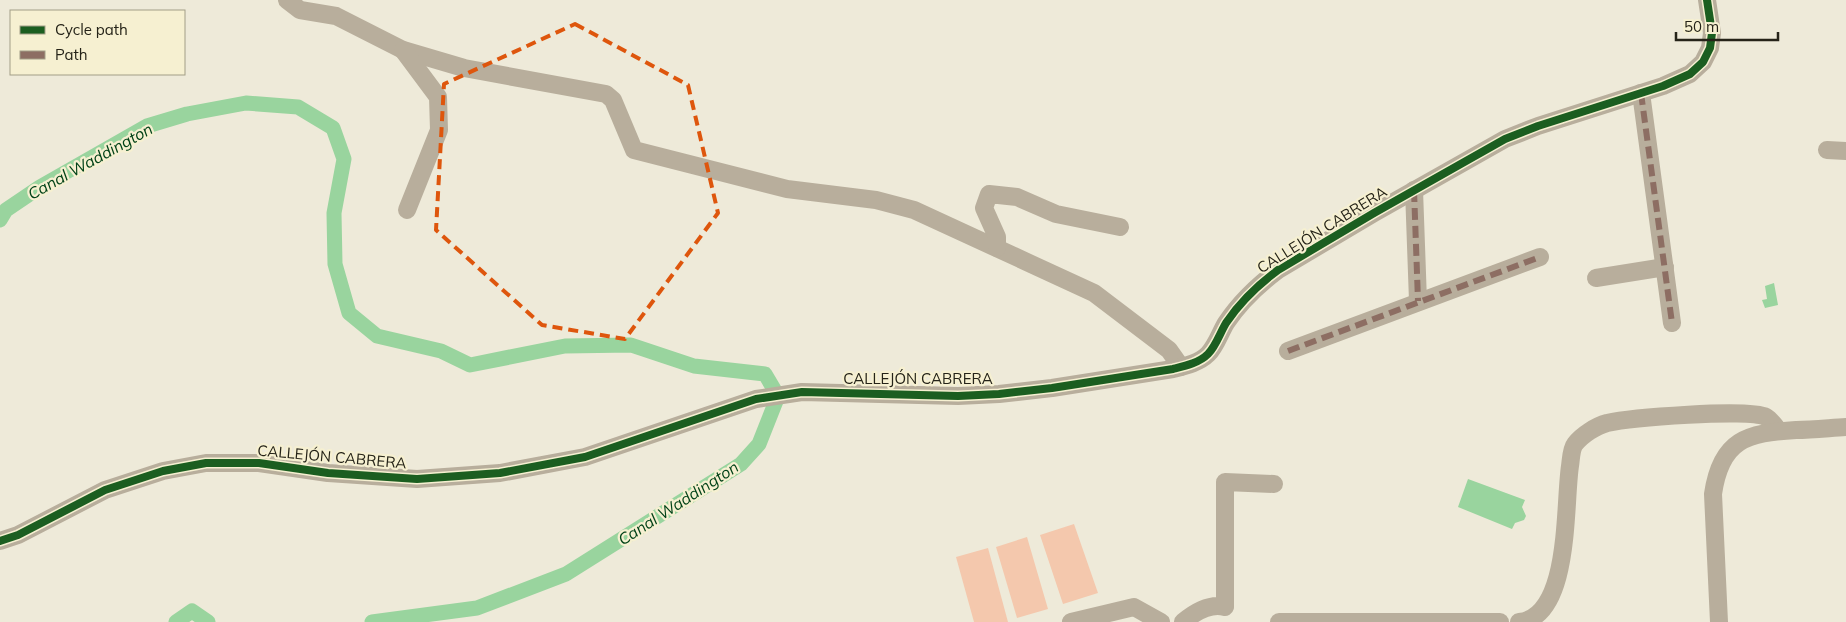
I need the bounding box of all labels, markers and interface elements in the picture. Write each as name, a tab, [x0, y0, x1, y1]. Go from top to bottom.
legend	[10, 10, 185, 75]
scale bar	[1676, 10, 1778, 42]
text: 50 m	[1684, 17, 1719, 36]
text: Cycle path	[55, 20, 128, 39]
text: Path	[55, 45, 87, 64]
water label: Canal Waddington	[24, 118, 156, 204]
street label: CALLEJÓN CABRERA	[1253, 182, 1390, 277]
street label: CALLEJÓN CABRERA	[843, 369, 993, 388]
street label: CALLEJÓN CABRERA	[257, 441, 407, 472]
water label: Canal Waddington	[614, 457, 742, 549]

